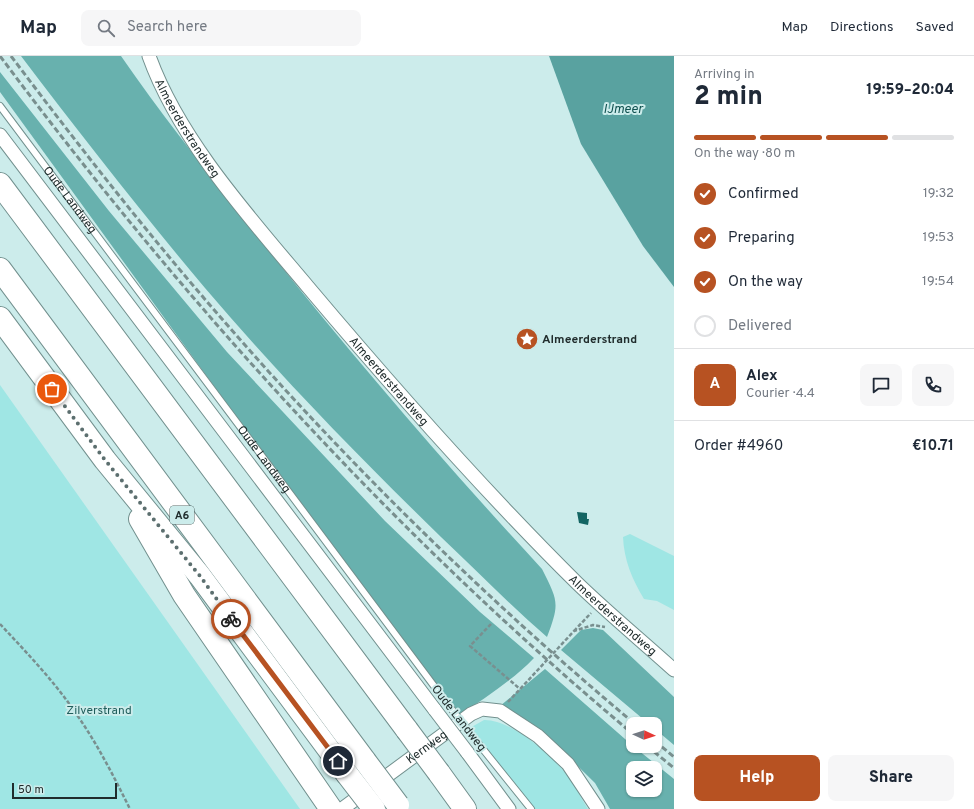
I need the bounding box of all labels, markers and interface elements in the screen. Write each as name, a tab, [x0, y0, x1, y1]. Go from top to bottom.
search box	[81, 10, 361, 46]
text: Map	[20, 16, 57, 40]
icon: search	[95, 17, 117, 39]
text: Search here	[127, 18, 207, 37]
text: Map	[782, 19, 808, 36]
text: Directions	[830, 19, 894, 36]
text: Saved	[916, 19, 954, 36]
text: Arriving in	[694, 67, 755, 83]
street label: Almeerderstrandweg	[150, 77, 223, 181]
text: 2 min	[694, 81, 763, 114]
text: 19:59–20:04	[866, 81, 954, 100]
water label: IJmeer	[603, 102, 644, 118]
text: On the way · 80 m	[694, 146, 795, 162]
street label: Oude Landweg	[39, 163, 100, 237]
icon: check	[694, 183, 716, 205]
text: Confirmed	[728, 185, 799, 204]
text: 19:32	[923, 186, 954, 202]
icon: check	[694, 227, 716, 249]
text: Preparing	[728, 229, 795, 248]
text: 19:53	[923, 230, 954, 246]
icon: check	[694, 271, 716, 293]
text: On the way	[728, 273, 803, 292]
text: 19:54	[922, 274, 954, 290]
text: Delivered	[728, 317, 792, 336]
place icon: Almeerderstrand	[514, 326, 540, 352]
place label: Almeerderstrand	[542, 332, 637, 348]
street label: Almeerderstrandweg	[345, 334, 431, 430]
button: chat	[860, 364, 902, 406]
button: phone	[912, 364, 954, 406]
text: Alex	[746, 367, 778, 386]
pin	[35, 372, 69, 406]
text: A	[710, 375, 720, 394]
icon: bag	[41, 378, 63, 400]
text: Courier · 4.4	[746, 386, 815, 402]
street label: Oude Landweg	[233, 423, 294, 497]
text: Order #4960	[694, 437, 783, 456]
text: €10.71	[912, 437, 954, 456]
road number: A6	[170, 506, 194, 524]
street label: Almeerderstrandweg	[564, 572, 660, 660]
courier	[211, 599, 251, 639]
icon: bike	[220, 608, 242, 630]
street label: Oude Landweg	[427, 682, 489, 755]
park label: Zilverstrand	[66, 703, 132, 719]
north arrow	[626, 717, 662, 753]
map controls	[626, 717, 662, 797]
street label: Kernweg	[403, 727, 451, 768]
pin	[321, 744, 355, 778]
icon: home	[327, 750, 349, 772]
button: Help	[694, 755, 820, 801]
button: Share	[828, 755, 954, 801]
button: layers	[626, 761, 662, 797]
scale bar	[12, 781, 117, 800]
text: 50 m	[18, 783, 44, 797]

